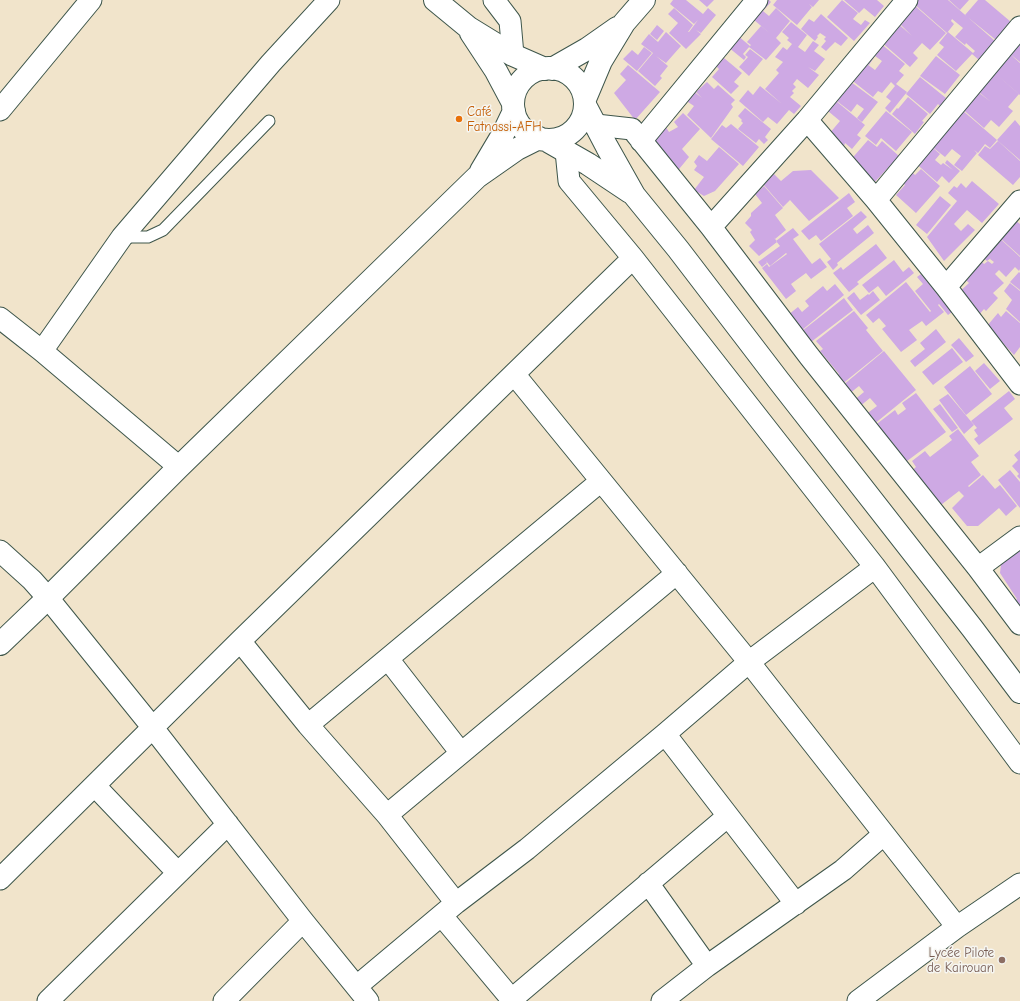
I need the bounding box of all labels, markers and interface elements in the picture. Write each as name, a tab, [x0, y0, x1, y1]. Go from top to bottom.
place label: Café Fatnassi-AFH	[467, 104, 542, 135]
marker: Café Fatnassi-AFH	[454, 114, 464, 124]
place label: Lycée Pilote de Kairouan	[927, 945, 994, 976]
marker: Lycée Pilote de Kairouan	[997, 955, 1007, 965]

